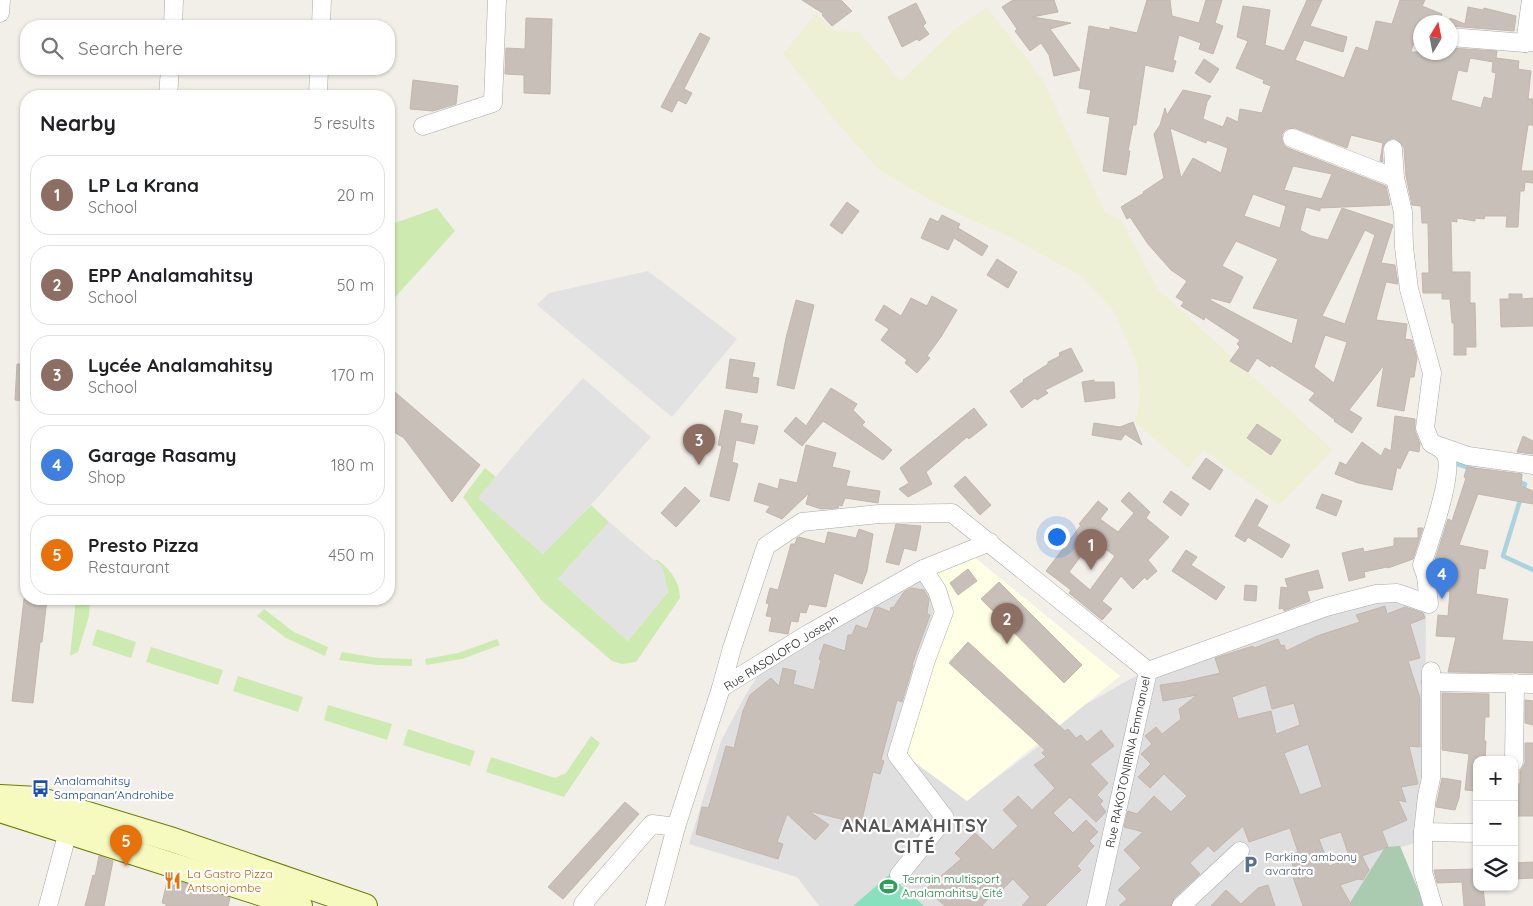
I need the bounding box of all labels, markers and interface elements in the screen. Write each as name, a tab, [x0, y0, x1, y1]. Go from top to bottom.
north arrow	[1413, 15, 1458, 60]
search box	[20, 20, 395, 75]
icon: search	[38, 34, 66, 62]
text: Search here	[78, 36, 183, 60]
text: Nearby	[40, 110, 116, 136]
text: 5 results	[314, 113, 375, 133]
text: LP La Krana	[88, 173, 199, 197]
text: 1	[54, 185, 60, 205]
text: 20 m	[337, 185, 374, 205]
text: School	[88, 197, 137, 217]
text: EPP Analamahitsy	[88, 263, 253, 287]
text: 2	[52, 275, 62, 295]
text: 50 m	[337, 275, 374, 295]
text: School	[88, 287, 137, 307]
text: Lycée Analamahitsy	[88, 353, 273, 377]
text: 3	[53, 365, 61, 385]
text: 170 m	[331, 365, 374, 385]
text: School	[88, 377, 137, 397]
pin: 3	[683, 424, 715, 465]
text: Garage Rasamy	[88, 443, 237, 467]
text: 4	[52, 455, 62, 475]
text: 180 m	[331, 455, 374, 475]
text: Shop	[88, 467, 125, 487]
your location	[1044, 524, 1070, 550]
pin: 1	[1075, 529, 1107, 570]
text: Presto Pizza	[88, 533, 199, 557]
text: 5	[52, 545, 62, 565]
text: 450 m	[328, 545, 374, 565]
text: Restaurant	[88, 557, 170, 577]
pin: 4	[1426, 558, 1458, 599]
pin: 2	[991, 603, 1023, 644]
street label: Rue RASOLOFO Joseph	[721, 611, 841, 694]
street label: Rue RAKOTONIRINA Emmanuel	[1102, 675, 1153, 849]
map controls	[1473, 756, 1518, 891]
button: +	[1473, 756, 1518, 801]
place label: Analamahitsy Sampanan'Androhibe	[54, 773, 174, 802]
bus stop icon: Analamahitsy Sampanan'Androhibe	[30, 778, 50, 798]
button: −	[1473, 801, 1518, 846]
district label: ANALAMAHITSY CITÉ	[842, 814, 988, 858]
pin: 5	[110, 825, 142, 866]
button: layers	[1473, 846, 1518, 891]
place label: Parking ambony avaratra	[1265, 849, 1357, 878]
parking icon: Parking ambony avaratra	[1241, 854, 1261, 874]
place label: La Gastro Pizza Antsonjombe	[187, 866, 273, 895]
restaurant icon: La Gastro Pizza Antsonjombe	[163, 871, 183, 891]
place label: Terrain multisport Analamahitsy Cité	[902, 871, 1003, 900]
sports icon: Terrain multisport Analamahitsy Cité	[878, 876, 898, 896]

